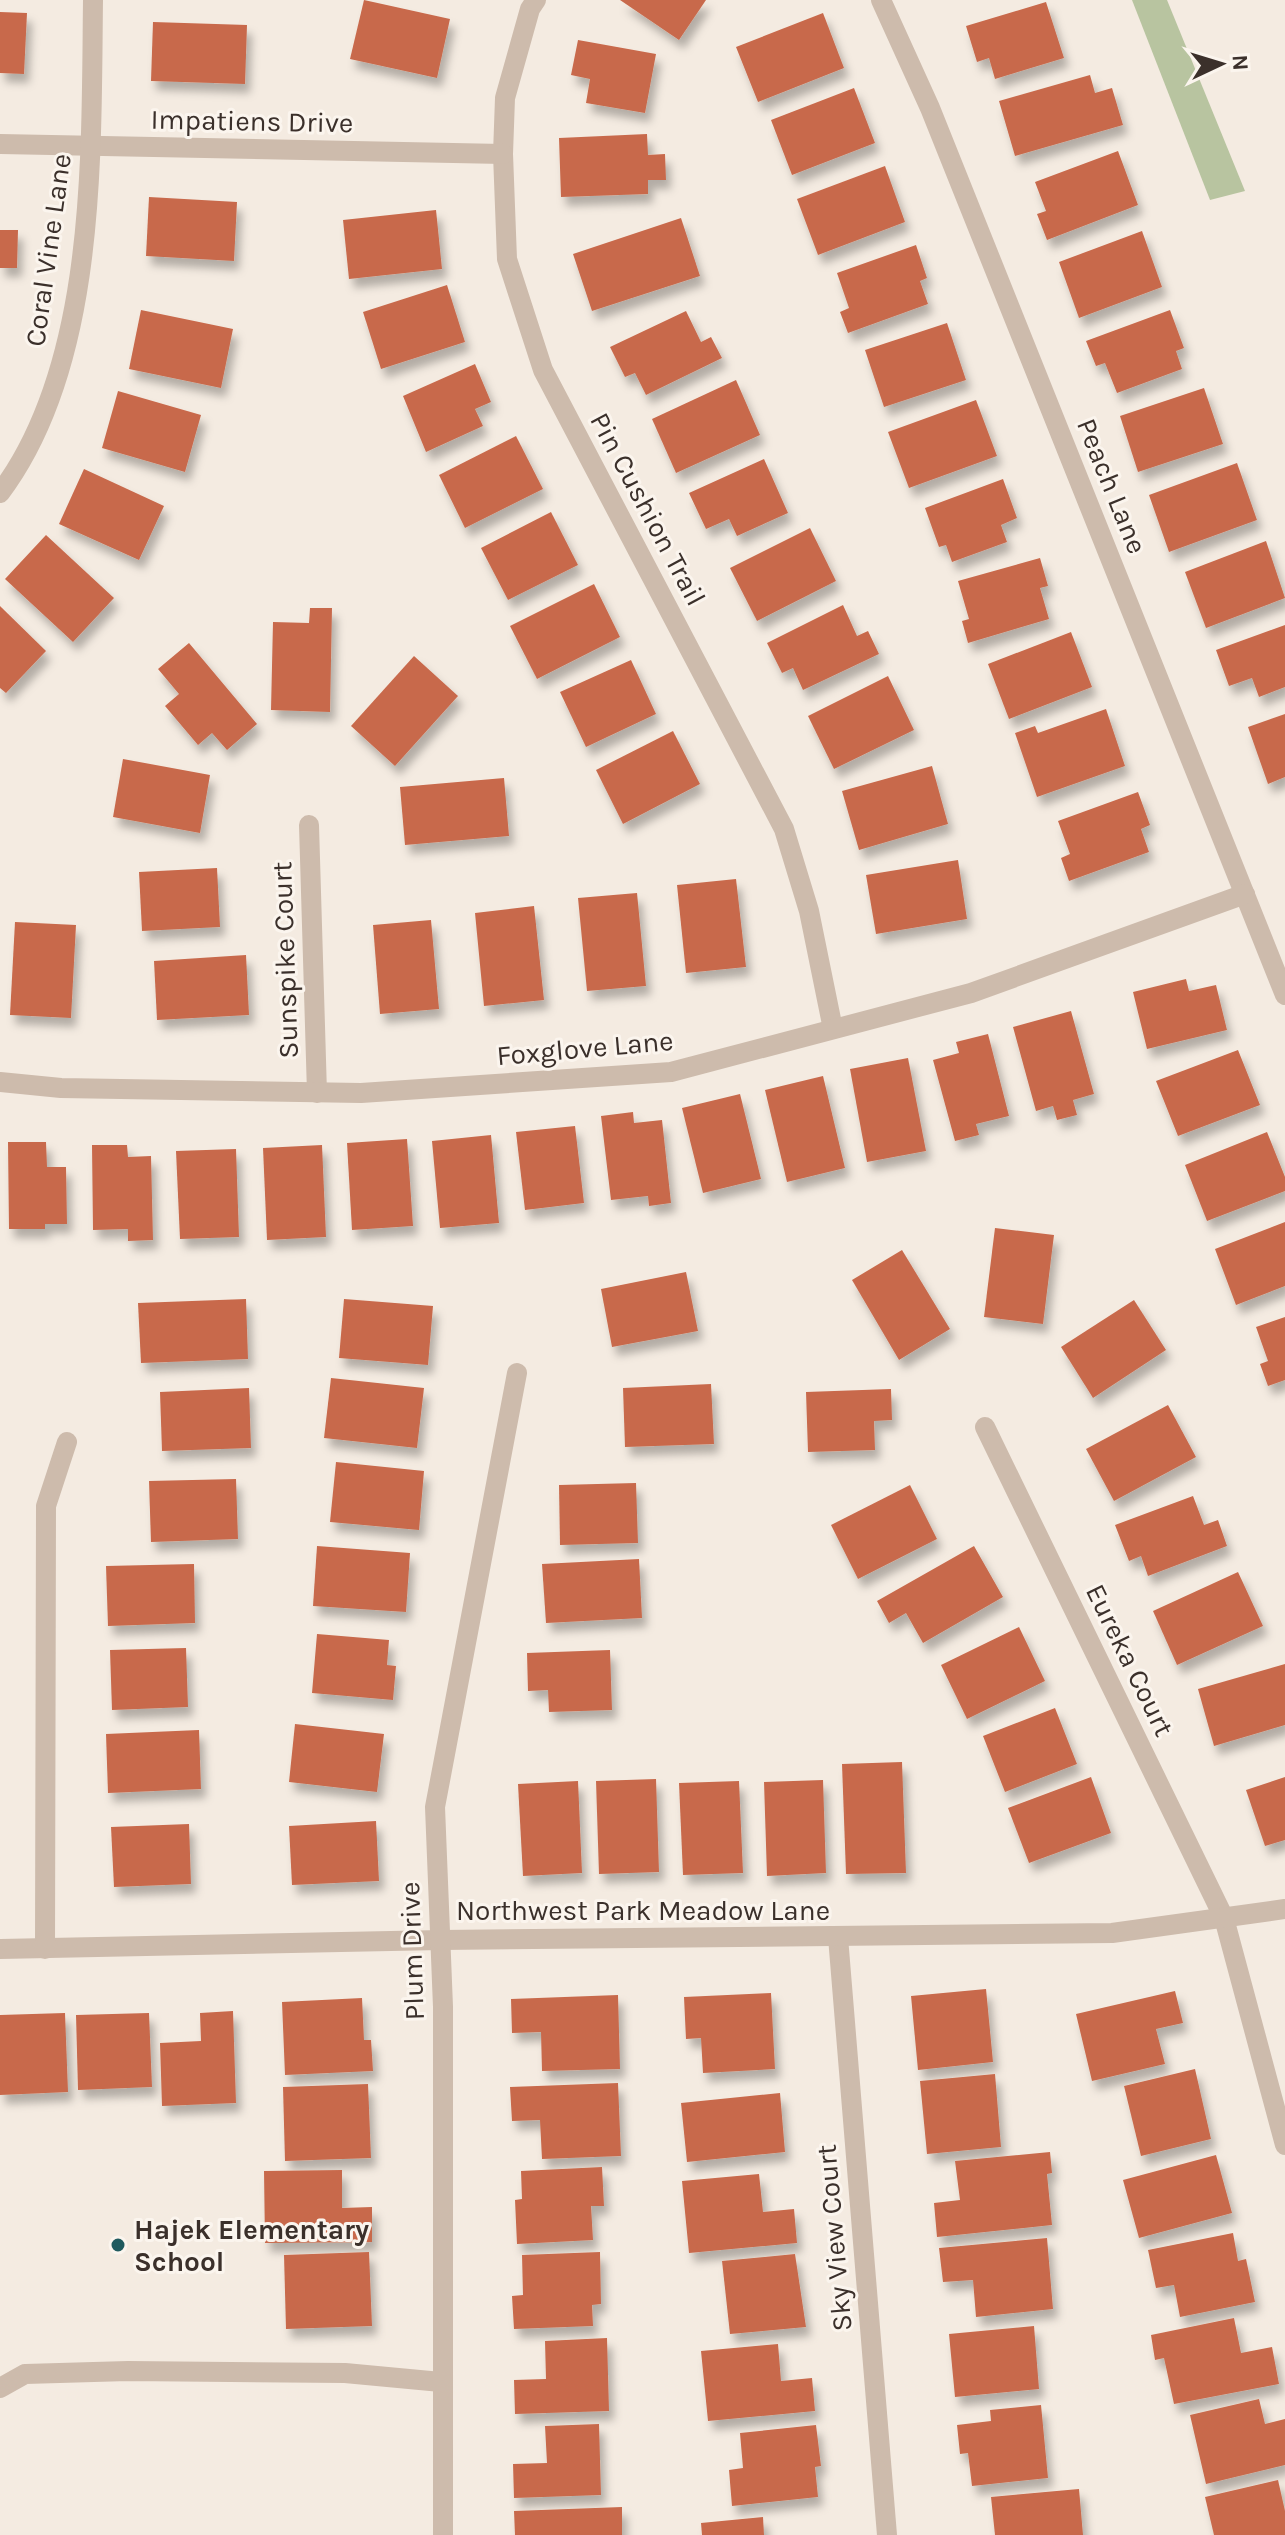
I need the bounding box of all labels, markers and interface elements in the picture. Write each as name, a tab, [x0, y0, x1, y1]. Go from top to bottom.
north arrow	[1181, 24, 1261, 104]
text: N	[1226, 54, 1253, 71]
street label: Impatiens Drive	[150, 103, 354, 139]
street label: Coral Vine Lane	[18, 152, 78, 348]
street label: Pin Cushion Trail	[583, 407, 713, 611]
street label: Peach Lane	[1070, 413, 1154, 559]
street label: Sunspike Court	[265, 861, 305, 1059]
street label: Foxglove Lane	[495, 1024, 675, 1072]
street label: Eureka Court	[1079, 1579, 1181, 1741]
street label: Plum Drive	[393, 1881, 431, 2021]
street label: Northwest Park Meadow Lane	[456, 1894, 830, 1927]
street label: Sky View Court	[809, 2143, 859, 2333]
place label: Hajek Elementary School	[134, 2213, 369, 2278]
marker: Hajek Elementary School	[109, 2236, 127, 2254]

